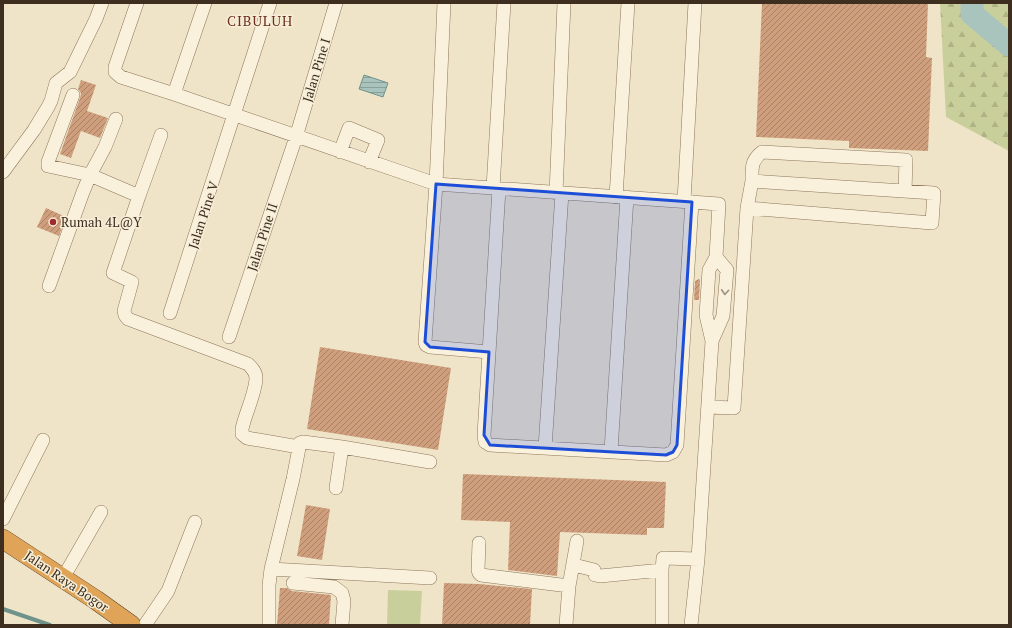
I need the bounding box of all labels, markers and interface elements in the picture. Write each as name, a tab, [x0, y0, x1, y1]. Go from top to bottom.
district label: CIBULUH	[227, 11, 293, 30]
street label: Jalan Pine I	[298, 36, 334, 104]
street label: Jalan Pine V	[184, 179, 222, 251]
street label: Jalan Pine II	[243, 201, 281, 273]
place label: Rumah 4L@Y	[61, 213, 142, 231]
marker: Rumah 4L@Y	[48, 217, 58, 227]
one-way arrow	[720, 289, 729, 295]
street label: Jalan Raya Bogor	[21, 546, 113, 616]

